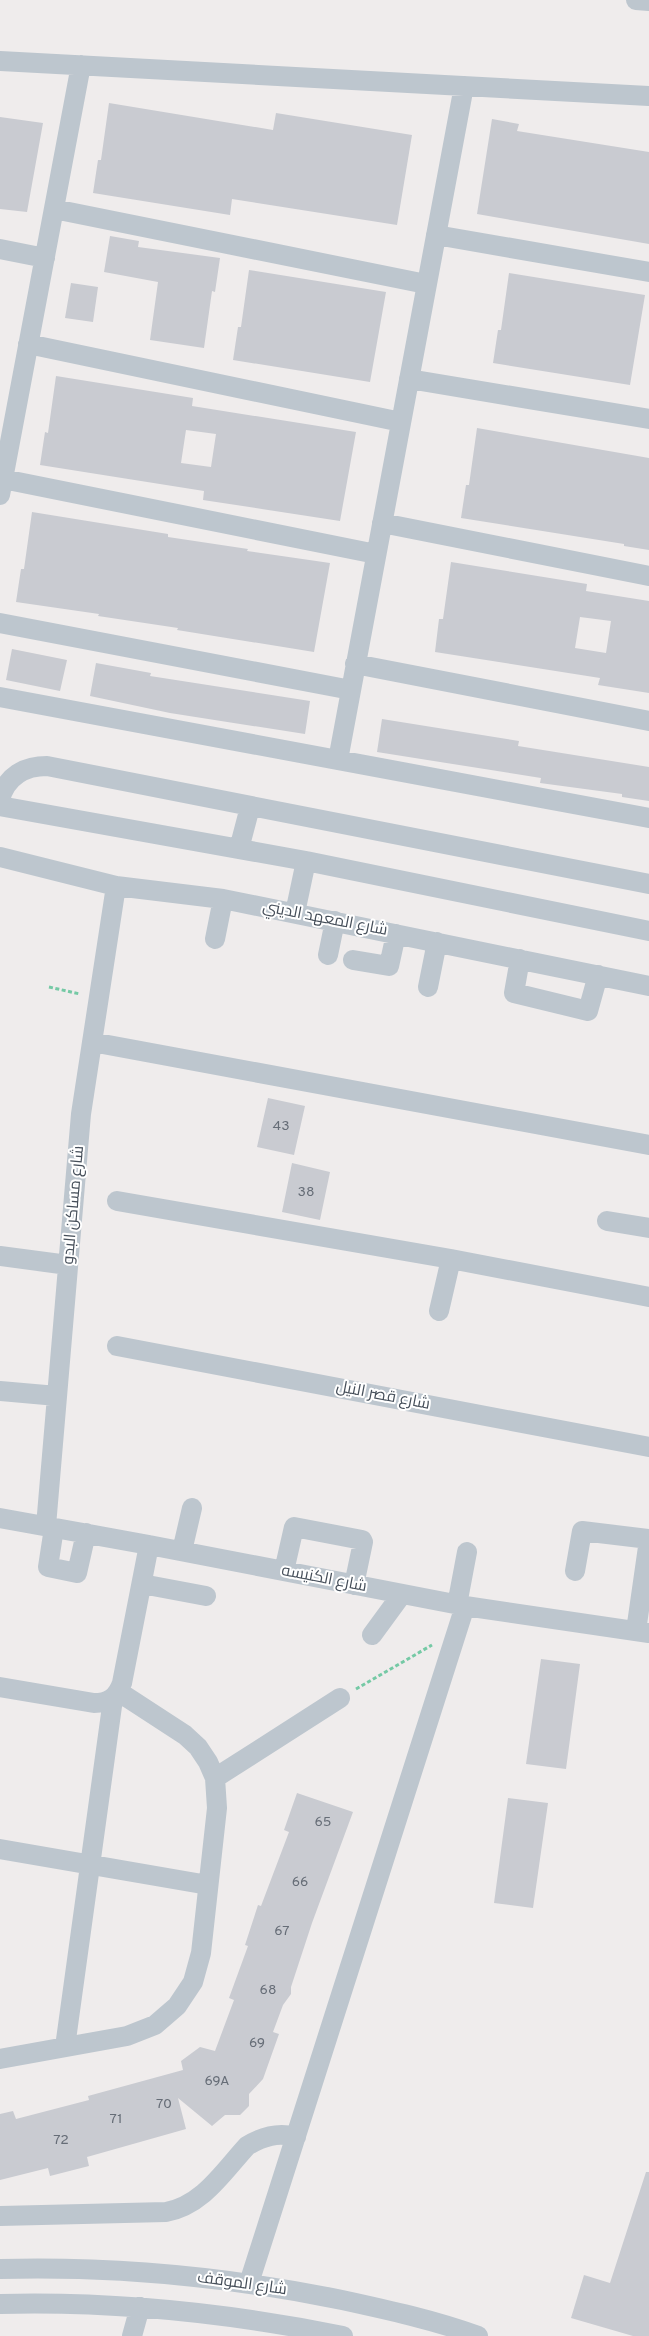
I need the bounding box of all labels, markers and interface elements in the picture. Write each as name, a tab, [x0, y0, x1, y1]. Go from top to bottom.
street label: شارع المعهد الديني	[261, 897, 389, 943]
house number: 43	[272, 1118, 290, 1135]
street label: شارع مساكن البدو	[59, 1145, 89, 1265]
house number: 38	[298, 1184, 314, 1201]
street label: شارع قصر النيل	[334, 1377, 432, 1415]
street label: شارع الكنيسه	[280, 1561, 368, 1597]
house number: 65	[314, 1814, 332, 1831]
house number: 66	[292, 1874, 308, 1891]
house number: 67	[274, 1923, 290, 1940]
house number: 68	[260, 1982, 276, 1999]
house number: 69	[249, 2035, 265, 2052]
house number: 69A	[204, 2073, 230, 2090]
house number: 70	[156, 2096, 172, 2113]
house number: 71	[110, 2111, 122, 2128]
house number: 72	[53, 2132, 69, 2149]
street label: شارع الموقف	[196, 2268, 288, 2300]

